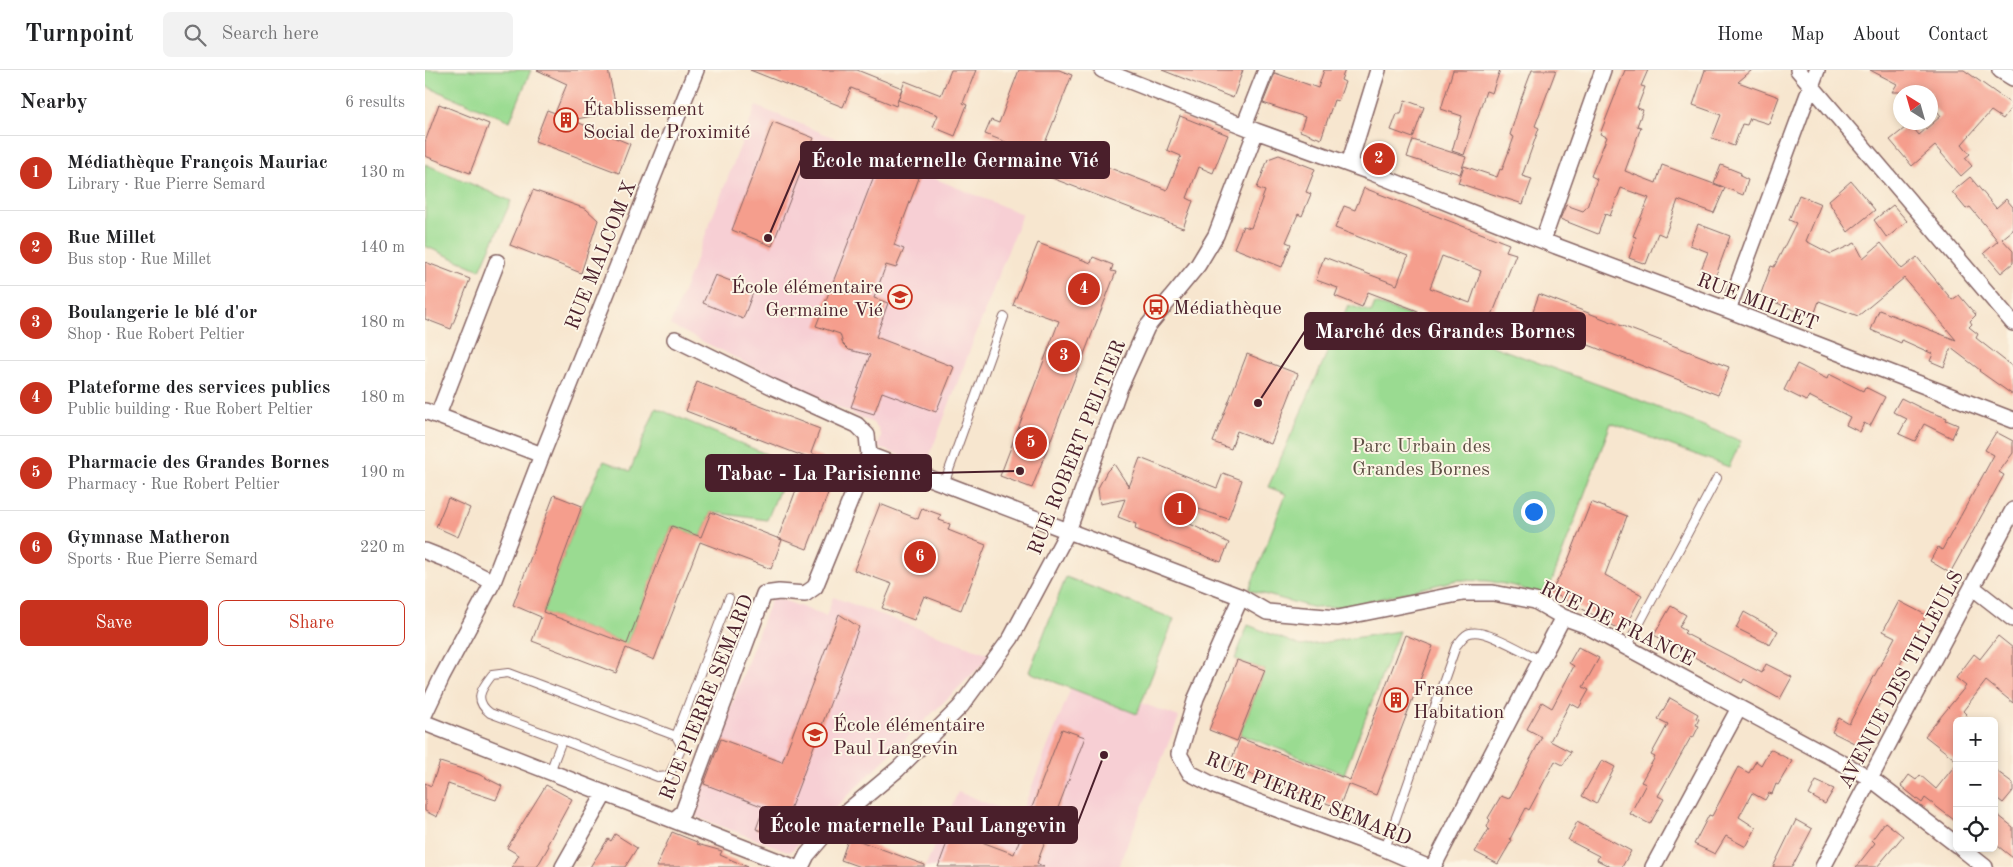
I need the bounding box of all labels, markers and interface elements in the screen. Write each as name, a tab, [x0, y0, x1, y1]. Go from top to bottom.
search box	[163, 12, 513, 57]
icon: search	[181, 21, 209, 49]
text: Turnpoint	[25, 23, 133, 47]
text: Search here	[221, 25, 319, 44]
text: Home	[1717, 26, 1763, 44]
text: Map	[1791, 26, 1824, 44]
text: About	[1852, 26, 1900, 44]
text: Contact	[1928, 26, 1988, 44]
north arrow	[1893, 85, 1938, 130]
text: Nearby	[20, 92, 88, 113]
text: 6 results	[345, 95, 405, 111]
place label: Établissement Social de Proximité	[583, 97, 750, 143]
building icon: Établissement Social de Proximité	[553, 107, 579, 133]
pin: 2	[1363, 140, 1395, 178]
callout: École maternelle Germaine Vié	[801, 142, 1109, 178]
text: École maternelle Germaine Vié	[811, 147, 1099, 172]
text: Médiathèque François Mauriac	[67, 154, 328, 173]
text: 1	[31, 165, 41, 181]
text: 130 m	[360, 165, 405, 181]
text: Library · Rue Pierre Semard	[67, 177, 265, 193]
street label: RUE MALCOM X	[563, 178, 641, 333]
text: Rue Millet	[67, 229, 156, 248]
text: 2	[31, 240, 41, 256]
text: 140 m	[360, 240, 405, 256]
text: Bus stop · Rue Millet	[67, 252, 211, 268]
pin: 4	[1068, 270, 1100, 308]
street label: RUE MILLET	[1694, 271, 1821, 335]
place label: École élémentaire Germaine Vié	[731, 275, 883, 321]
school or university icon: École élémentaire Germaine Vié	[887, 284, 913, 310]
bus stop icon: Médiathèque	[1143, 294, 1169, 320]
place label: Médiathèque	[1173, 299, 1282, 319]
text: Boulangerie le blé d'or	[67, 304, 257, 323]
callout: Marché des Grandes Bornes	[1305, 313, 1585, 349]
text: 3	[31, 315, 41, 331]
text: 180 m	[360, 315, 405, 331]
text: Marché des Grandes Bornes	[1315, 322, 1575, 343]
text: Shop · Rue Robert Peltier	[67, 327, 244, 343]
street label: RUE ROBERT PELTIER	[1026, 337, 1130, 558]
pin: 3	[1048, 337, 1080, 375]
text: Plateforme des services publics	[67, 379, 330, 398]
text: 4	[31, 390, 41, 406]
text: 180 m	[360, 390, 405, 406]
text: Public building · Rue Robert Peltier	[67, 402, 312, 418]
pin: 5	[1015, 424, 1047, 462]
park label: Parc Urbain des Grandes Bornes	[1351, 437, 1491, 480]
text: Pharmacie des Grandes Bornes	[67, 454, 329, 473]
callout: Tabac - La Parisienne	[706, 455, 931, 491]
text: Tabac - La Parisienne	[717, 464, 921, 485]
text: 5	[31, 465, 41, 481]
text: 190 m	[360, 465, 405, 481]
text: Pharmacy · Rue Robert Peltier	[67, 477, 280, 493]
pin: 1	[1164, 490, 1196, 528]
your location	[1521, 499, 1547, 525]
text: Gymnase Matheron	[67, 529, 230, 548]
pin: 6	[904, 538, 936, 576]
text: 6	[31, 540, 41, 556]
text: 220 m	[360, 540, 405, 556]
text: Sports · Rue Pierre Semard	[67, 552, 258, 568]
street label: AVENUE DES TILLEULS	[1836, 568, 1968, 792]
street label: RUE DE FRANCE	[1537, 579, 1698, 671]
street label: RUE PIERRE SEMARD	[657, 592, 758, 804]
button: Save	[20, 600, 208, 646]
button: Share	[218, 600, 405, 646]
place label: France Habitation	[1413, 680, 1504, 723]
building icon: France Habitation	[1383, 687, 1409, 713]
place label: École élémentaire Paul Langevin	[833, 713, 985, 759]
map controls	[1953, 717, 1998, 852]
button: +	[1953, 717, 1998, 762]
school or university icon: École élémentaire Paul Langevin	[802, 722, 828, 748]
street label: RUE PIERRE SEMARD	[1202, 749, 1414, 850]
button: −	[1953, 762, 1998, 807]
callout: École maternelle Paul Langevin	[760, 807, 1077, 843]
button: locate	[1953, 807, 1998, 852]
text: École maternelle Paul Langevin	[770, 812, 1066, 837]

